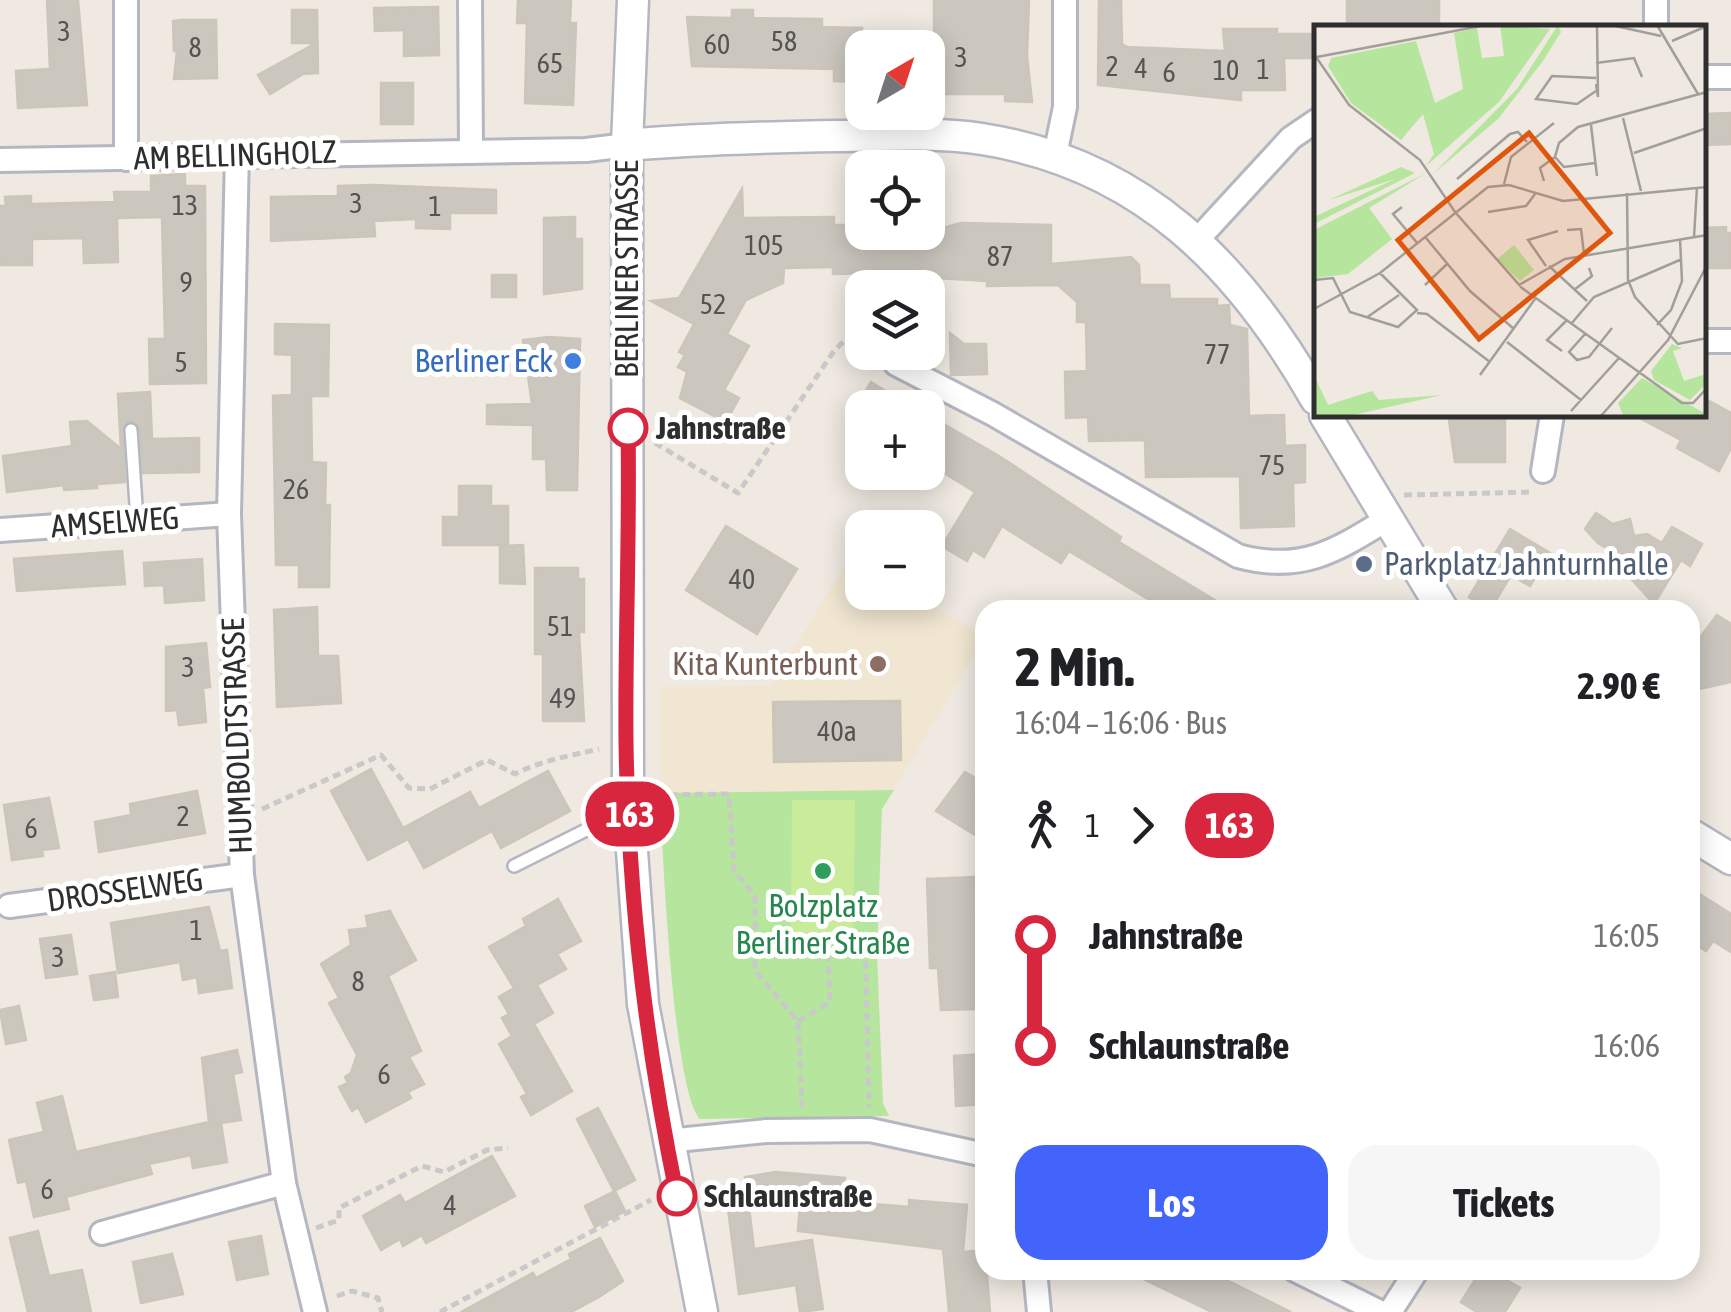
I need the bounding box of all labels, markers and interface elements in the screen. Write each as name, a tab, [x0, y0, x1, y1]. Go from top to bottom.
house number: 3	[57, 15, 71, 47]
house number: 58	[771, 25, 797, 57]
inset map	[1314, 25, 1706, 418]
house number: 60	[704, 28, 730, 60]
north arrow	[845, 30, 945, 130]
map controls	[845, 30, 945, 610]
house number: 8	[188, 31, 202, 63]
house number: 3	[954, 41, 968, 73]
house number: 65	[537, 47, 563, 79]
house number: 2	[1105, 50, 1119, 82]
house number: 4	[1134, 52, 1148, 84]
house number: 1	[1256, 53, 1270, 85]
house number: 10	[1213, 54, 1239, 86]
house number: 6	[1162, 56, 1176, 88]
street label: AM BELLINGHOLZ	[133, 132, 337, 177]
button: locate	[845, 150, 945, 250]
street label: BERLINER STRASSE	[608, 160, 645, 378]
house number: 3	[349, 187, 363, 219]
house number: 13	[172, 189, 198, 221]
house number: 1	[428, 190, 442, 222]
house number: 105	[744, 229, 784, 261]
house number: 87	[987, 240, 1013, 272]
house number: 9	[179, 266, 193, 298]
button: layers	[845, 270, 945, 370]
house number: 52	[700, 288, 726, 320]
house number: 77	[1204, 338, 1230, 370]
place label: Berliner Eck	[415, 342, 553, 379]
house number: 5	[174, 346, 188, 378]
marker: Berliner Eck	[562, 350, 584, 372]
button: +	[845, 390, 945, 490]
marker: Jahnstraße	[609, 409, 647, 447]
place label: Jahnstraße	[655, 409, 786, 446]
house number: 75	[1259, 449, 1285, 481]
house number: 26	[283, 473, 309, 505]
street label: AMSELWEG	[50, 499, 180, 544]
button: −	[845, 510, 945, 610]
place label: Parkplatz Jahnturnhalle	[1384, 545, 1668, 582]
marker: Parkplatz Jahnturnhalle	[1353, 553, 1375, 575]
house number: 40	[729, 563, 755, 595]
house number: 51	[547, 610, 573, 642]
street label: HUMBOLDTSTRASSE	[214, 617, 259, 855]
text: 2 Min.	[1015, 635, 1134, 698]
place label: Kita Kunterbunt	[672, 645, 858, 682]
house number: 3	[181, 651, 195, 683]
marker: Kita Kunterbunt	[867, 653, 889, 675]
text: 2.90 €	[1577, 664, 1660, 707]
house number: 49	[550, 682, 576, 714]
text: 16:04 – 16:06 · Bus	[1015, 704, 1227, 741]
house number: 40a	[817, 715, 857, 747]
line badge: 163	[572, 782, 688, 846]
text: 163	[605, 794, 655, 834]
icon: walk	[1015, 798, 1070, 853]
icon: forward	[1115, 798, 1170, 853]
house number: 2	[176, 800, 190, 832]
text: 163	[1205, 805, 1254, 845]
text: 1	[1085, 807, 1100, 844]
house number: 6	[24, 812, 38, 844]
street label: DROSSELWEG	[45, 860, 205, 919]
marker: Bolzplatz Berliner Straße	[812, 860, 834, 882]
place label: Bolzplatz Berliner Straße	[736, 887, 910, 961]
house number: 1	[189, 914, 203, 946]
text: Jahnstraße	[1089, 914, 1243, 957]
text: 16:05	[1594, 917, 1660, 954]
house number: 3	[51, 941, 65, 973]
house number: 8	[351, 965, 365, 997]
text: Schlaunstraße	[1089, 1024, 1290, 1067]
text: 16:06	[1594, 1027, 1660, 1064]
house number: 6	[377, 1058, 391, 1090]
button: Los	[1015, 1145, 1328, 1260]
button: Tickets	[1348, 1145, 1660, 1260]
house number: 6	[40, 1173, 54, 1205]
marker: Schlaunstraße	[658, 1177, 696, 1215]
place label: Schlaunstraße	[704, 1177, 873, 1214]
house number: 4	[443, 1189, 457, 1221]

